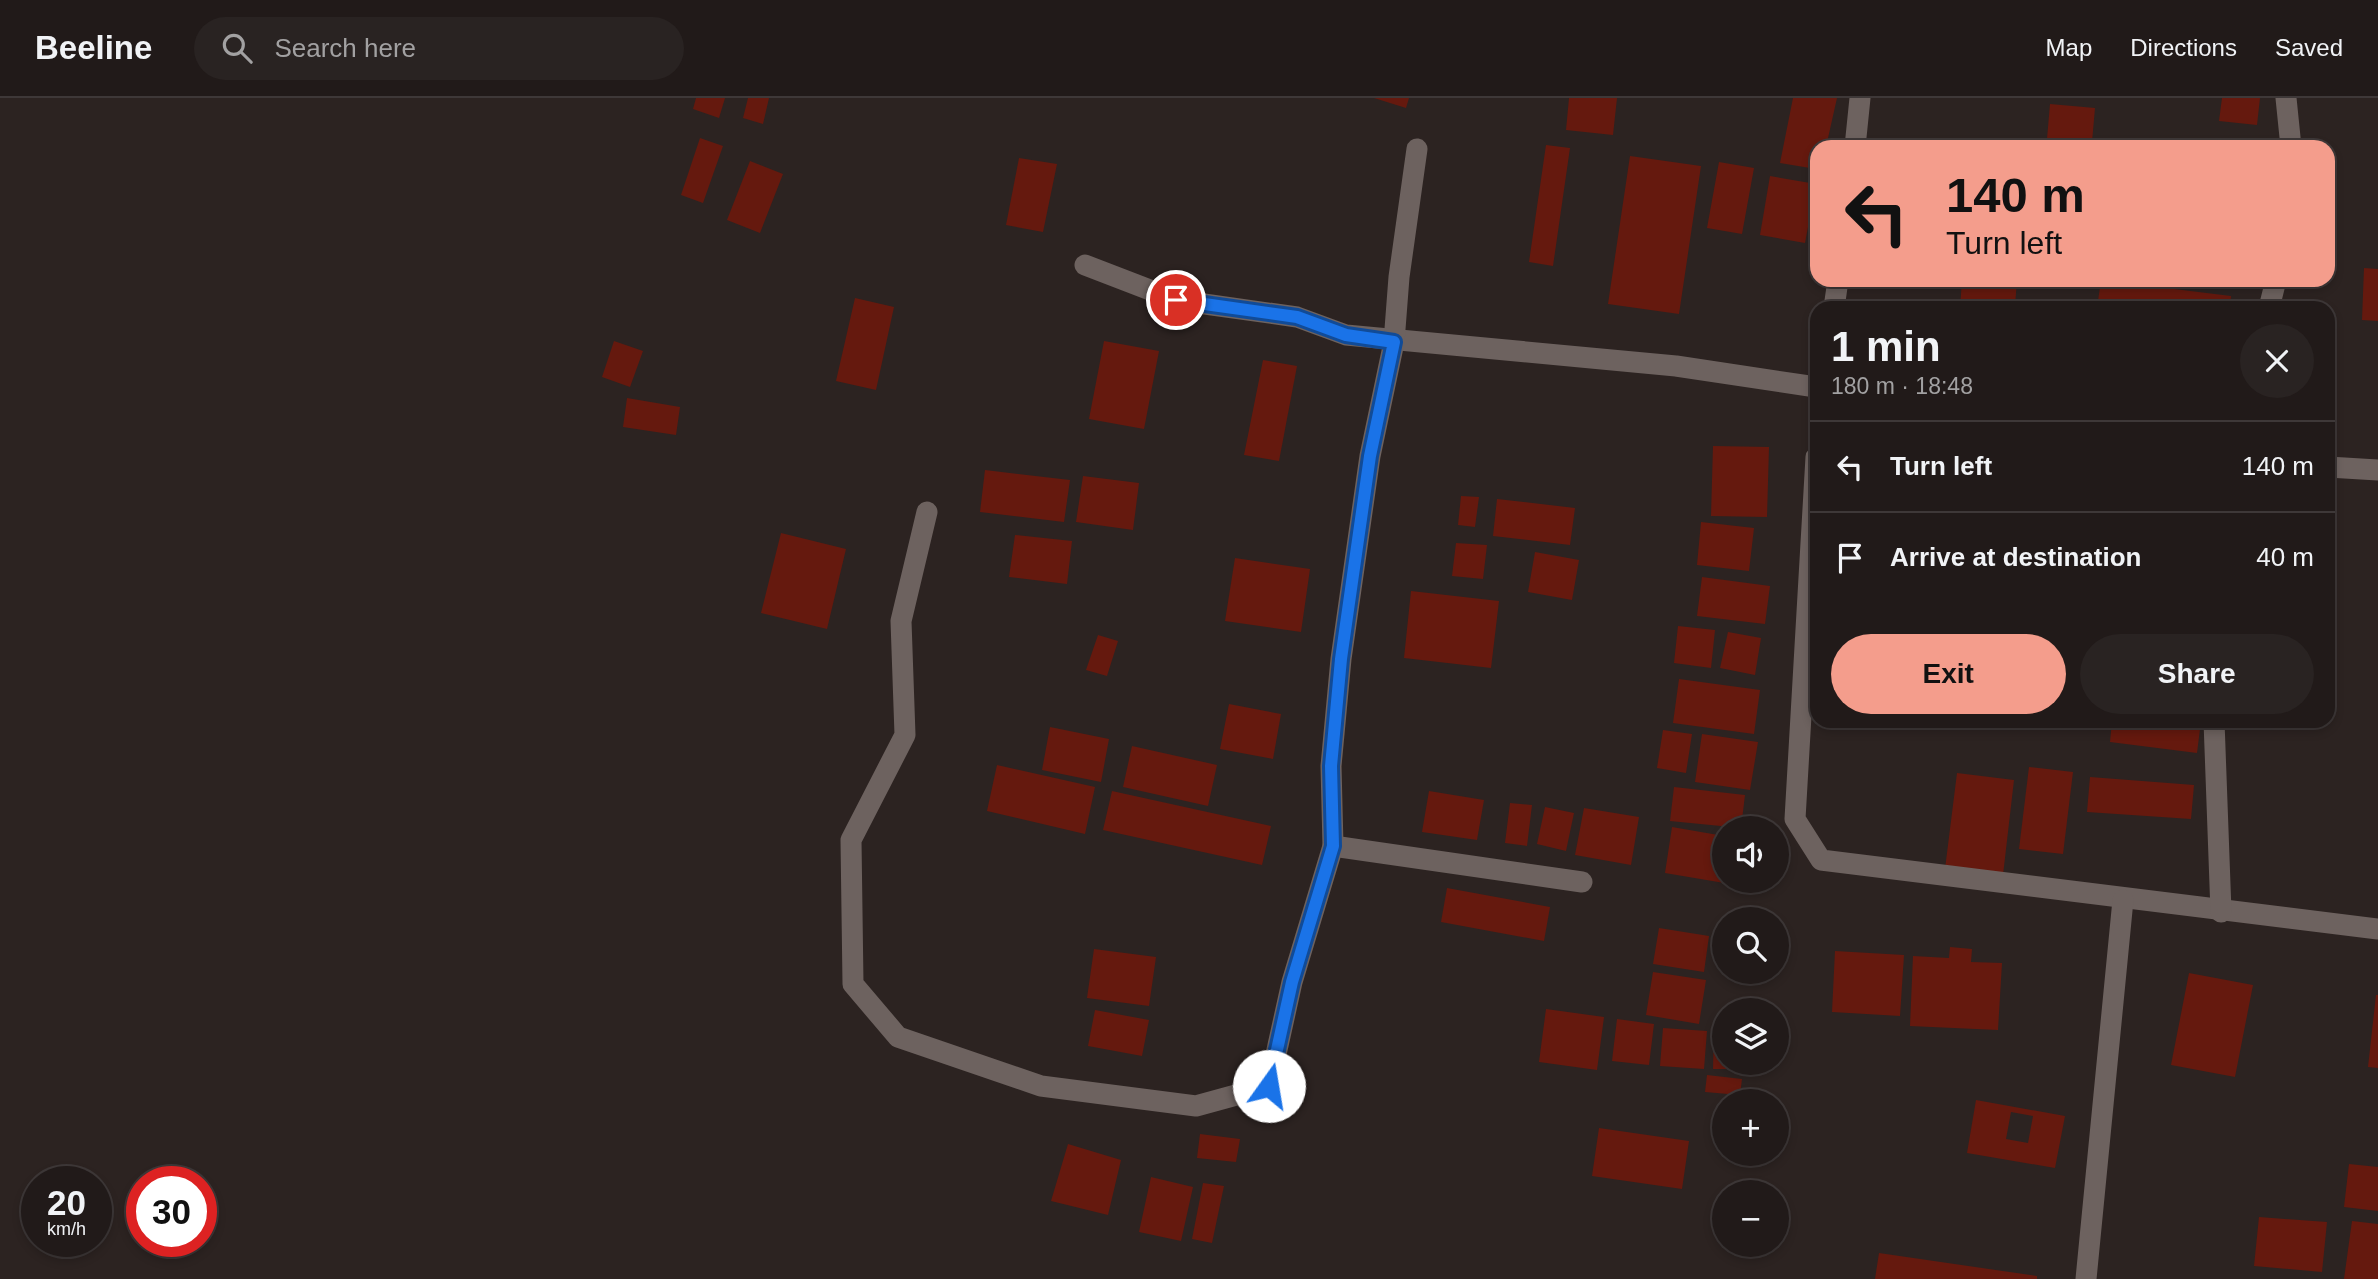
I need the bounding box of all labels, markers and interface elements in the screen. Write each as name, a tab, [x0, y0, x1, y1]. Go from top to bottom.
search box	[194, 17, 684, 80]
text: Beeline	[35, 29, 152, 66]
icon: search	[218, 29, 256, 67]
text: Search here	[274, 33, 416, 63]
text: Map	[2046, 34, 2092, 61]
text: Directions	[2130, 34, 2237, 61]
text: Saved	[2275, 34, 2343, 61]
icon: left	[1831, 168, 1922, 259]
text: 140 m	[1946, 168, 2085, 222]
text: Turn left	[1946, 225, 2062, 261]
pin	[1146, 270, 1206, 330]
icon: arrive	[1157, 281, 1195, 319]
text: 1 min	[1831, 323, 1941, 370]
button: close	[2240, 324, 2314, 398]
text: 180 m · 18:48	[1831, 373, 1973, 399]
icon: left	[1831, 448, 1869, 486]
text: Turn left	[1890, 451, 1992, 481]
text: 140 m	[2242, 451, 2314, 481]
icon: arrive	[1831, 539, 1869, 577]
text: Arrive at destination	[1890, 542, 2141, 572]
text: 40 m	[2256, 542, 2314, 572]
button: Exit	[1831, 634, 2066, 714]
button: Share	[2080, 634, 2314, 714]
map controls	[1712, 816, 1789, 1257]
button: sound	[1712, 816, 1789, 893]
button: search	[1712, 907, 1789, 984]
button: layers	[1712, 998, 1789, 1075]
position arrow	[1232, 1049, 1306, 1123]
button: +	[1712, 1089, 1789, 1166]
speed limit sign: 30	[126, 1166, 217, 1257]
button: −	[1712, 1180, 1789, 1257]
text: 20	[47, 1183, 86, 1222]
text: km/h	[47, 1219, 86, 1239]

